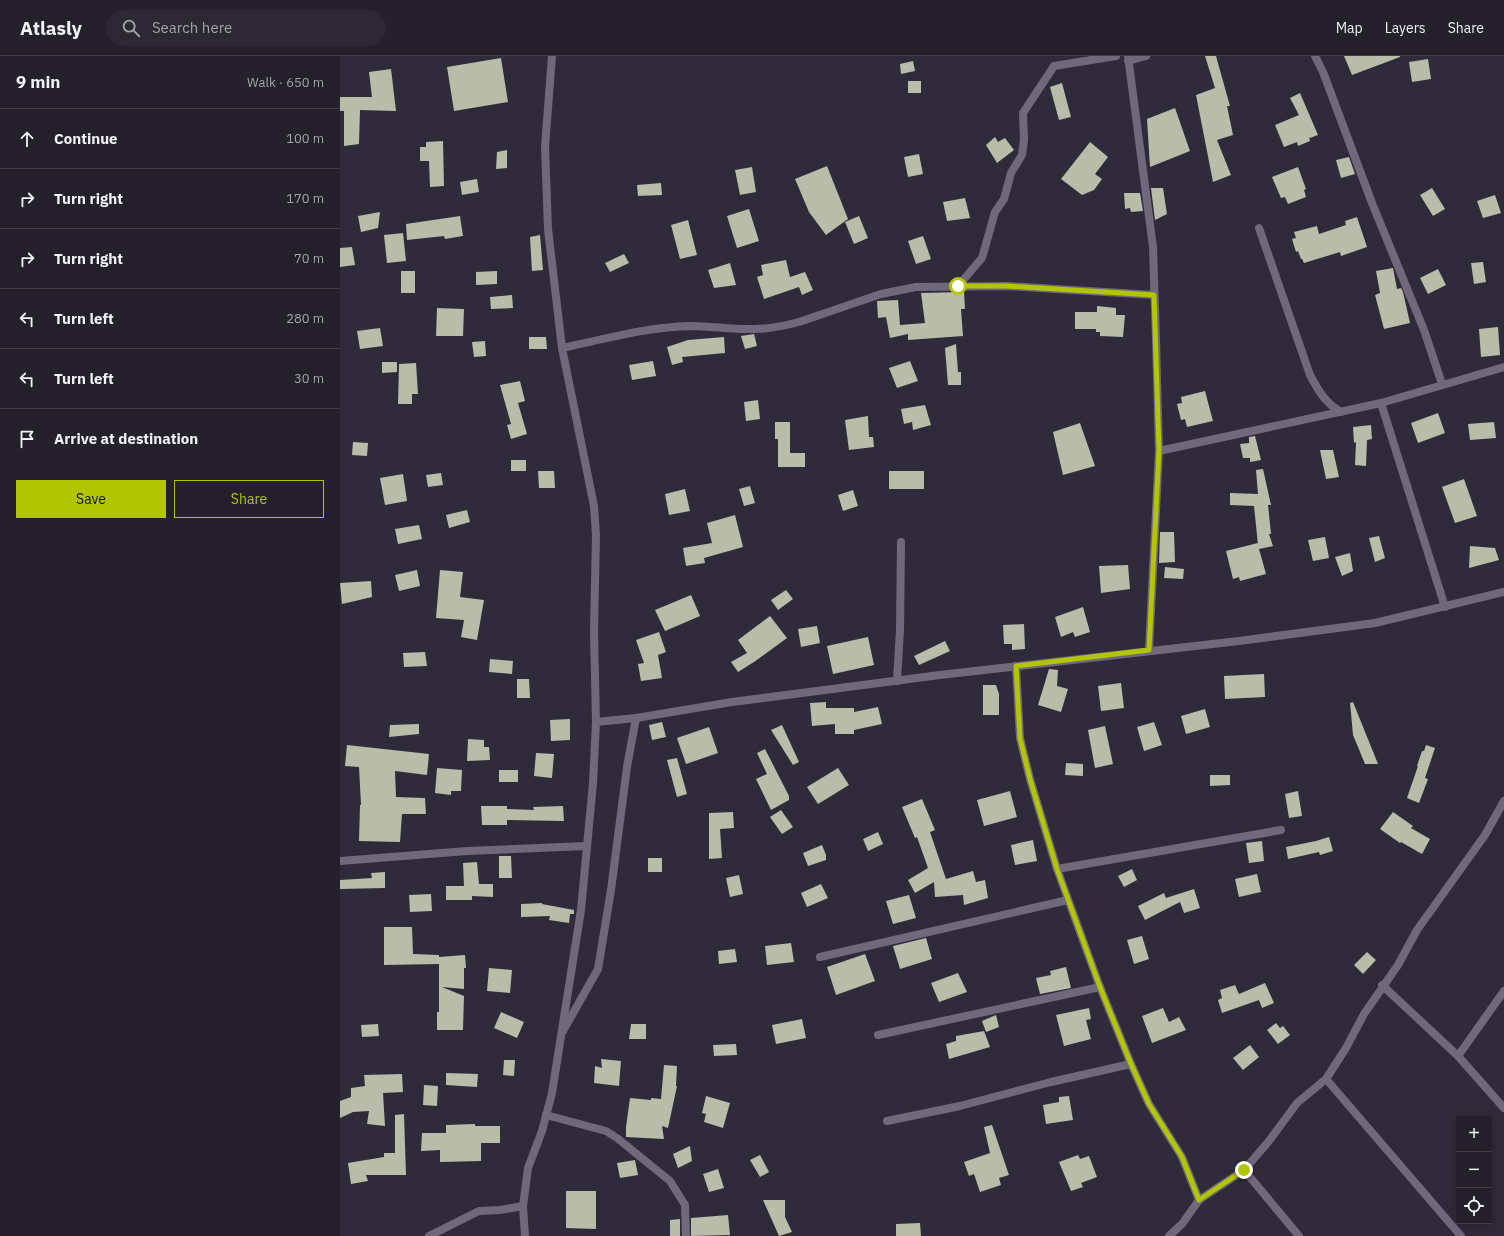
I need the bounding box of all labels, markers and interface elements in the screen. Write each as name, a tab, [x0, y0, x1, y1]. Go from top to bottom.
search box	[106, 10, 386, 46]
text: Atlasly	[20, 16, 82, 40]
icon: search	[120, 17, 142, 39]
text: Search here	[152, 18, 232, 37]
text: Map	[1336, 19, 1363, 37]
text: Layers	[1385, 19, 1426, 37]
text: Share	[1448, 19, 1484, 37]
text: 9 min	[16, 71, 60, 93]
text: Walk · 650 m	[247, 74, 324, 91]
icon: ahead	[16, 128, 38, 150]
text: Continue	[54, 129, 118, 148]
text: 100 m	[286, 130, 324, 147]
icon: right	[16, 188, 38, 210]
text: Turn right	[54, 189, 123, 208]
text: 170 m	[286, 190, 324, 207]
icon: right	[16, 248, 38, 270]
text: Turn right	[54, 249, 123, 268]
text: 70 m	[294, 250, 324, 267]
route start	[949, 277, 967, 295]
icon: left	[16, 308, 38, 330]
text: Turn left	[54, 309, 114, 328]
text: 280 m	[286, 310, 324, 327]
icon: left	[16, 368, 38, 390]
text: Turn left	[54, 369, 114, 388]
text: 30 m	[294, 370, 324, 387]
icon: arrive	[16, 428, 38, 450]
text: Arrive at destination	[54, 429, 198, 448]
button: Save	[16, 480, 166, 518]
button: Share	[174, 480, 324, 518]
map controls	[1456, 1116, 1492, 1224]
button: +	[1456, 1116, 1492, 1152]
button: −	[1456, 1152, 1492, 1188]
route end	[1235, 1161, 1253, 1179]
button: locate	[1456, 1188, 1492, 1224]

